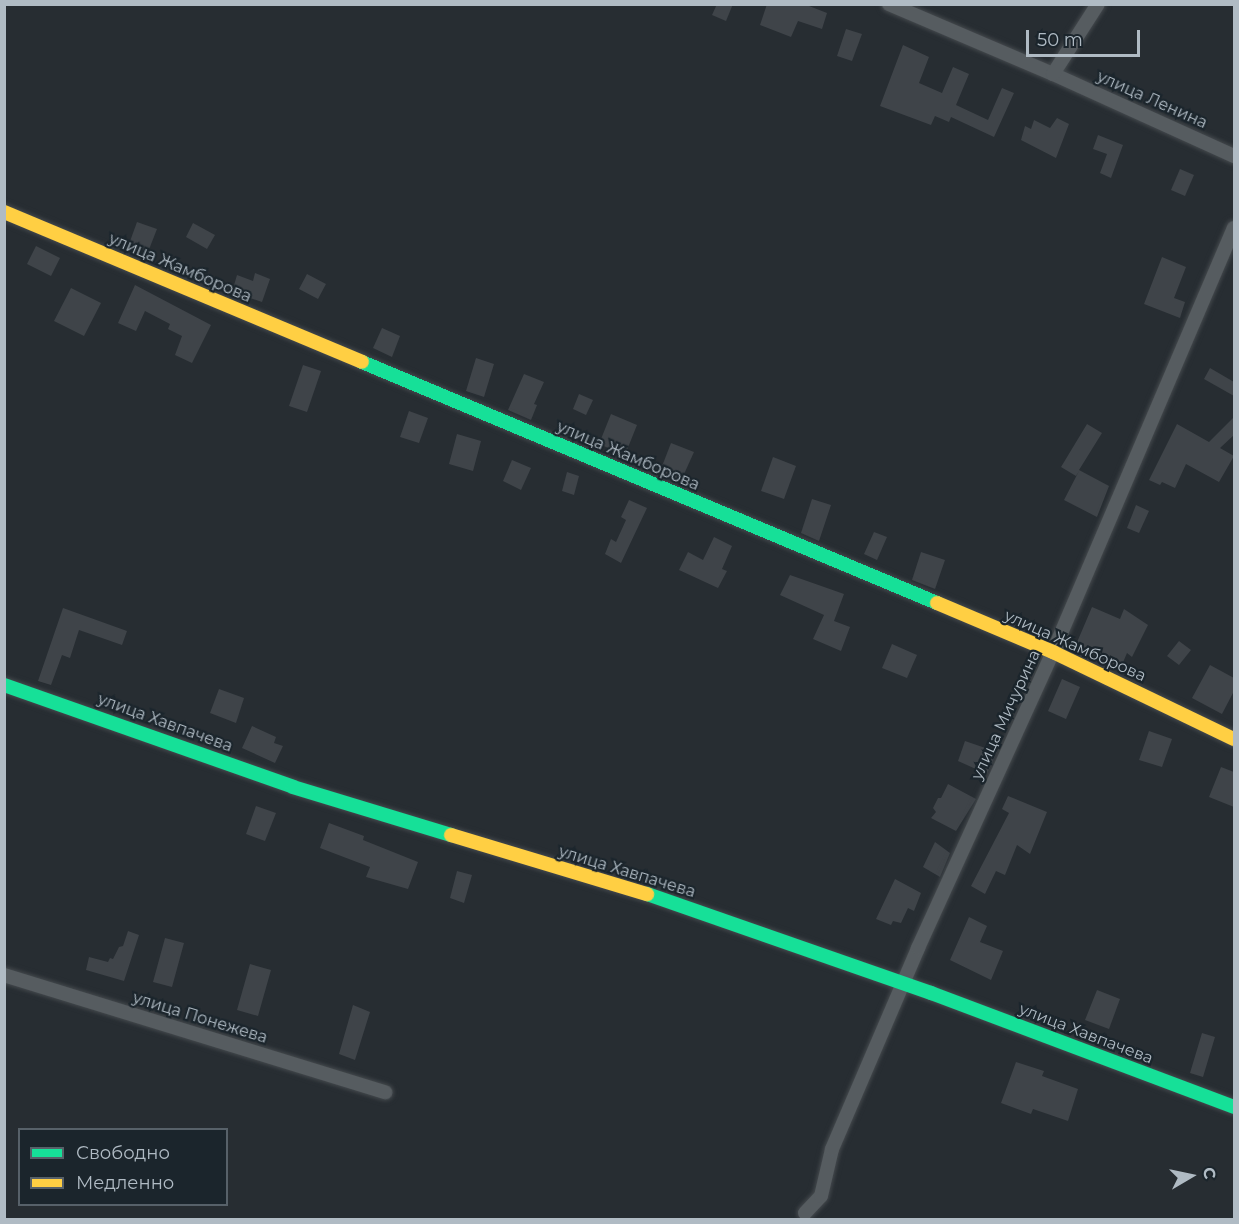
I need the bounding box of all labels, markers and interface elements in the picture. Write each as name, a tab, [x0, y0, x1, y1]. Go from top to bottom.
scale bar	[1029, 18, 1143, 56]
text: 50 m	[1037, 29, 1083, 51]
street label: улица Ленина	[1094, 67, 1210, 133]
street label: улица Жамборова	[106, 229, 254, 307]
street label: улица Жамборова	[554, 417, 702, 495]
street label: улица Жамборова	[1001, 606, 1149, 686]
street label: улица Мичурина	[967, 647, 1045, 783]
street label: улица Хавпачева	[95, 690, 235, 756]
street label: улица Хавпачева	[556, 842, 698, 902]
street label: улица Понежева	[130, 988, 270, 1048]
street label: улица Хавпачева	[1016, 1000, 1156, 1068]
legend	[18, 1128, 228, 1206]
text: Свободно	[76, 1142, 170, 1164]
north arrow	[1161, 1146, 1221, 1206]
text: С	[1199, 1166, 1220, 1180]
text: Медленно	[76, 1172, 174, 1194]

